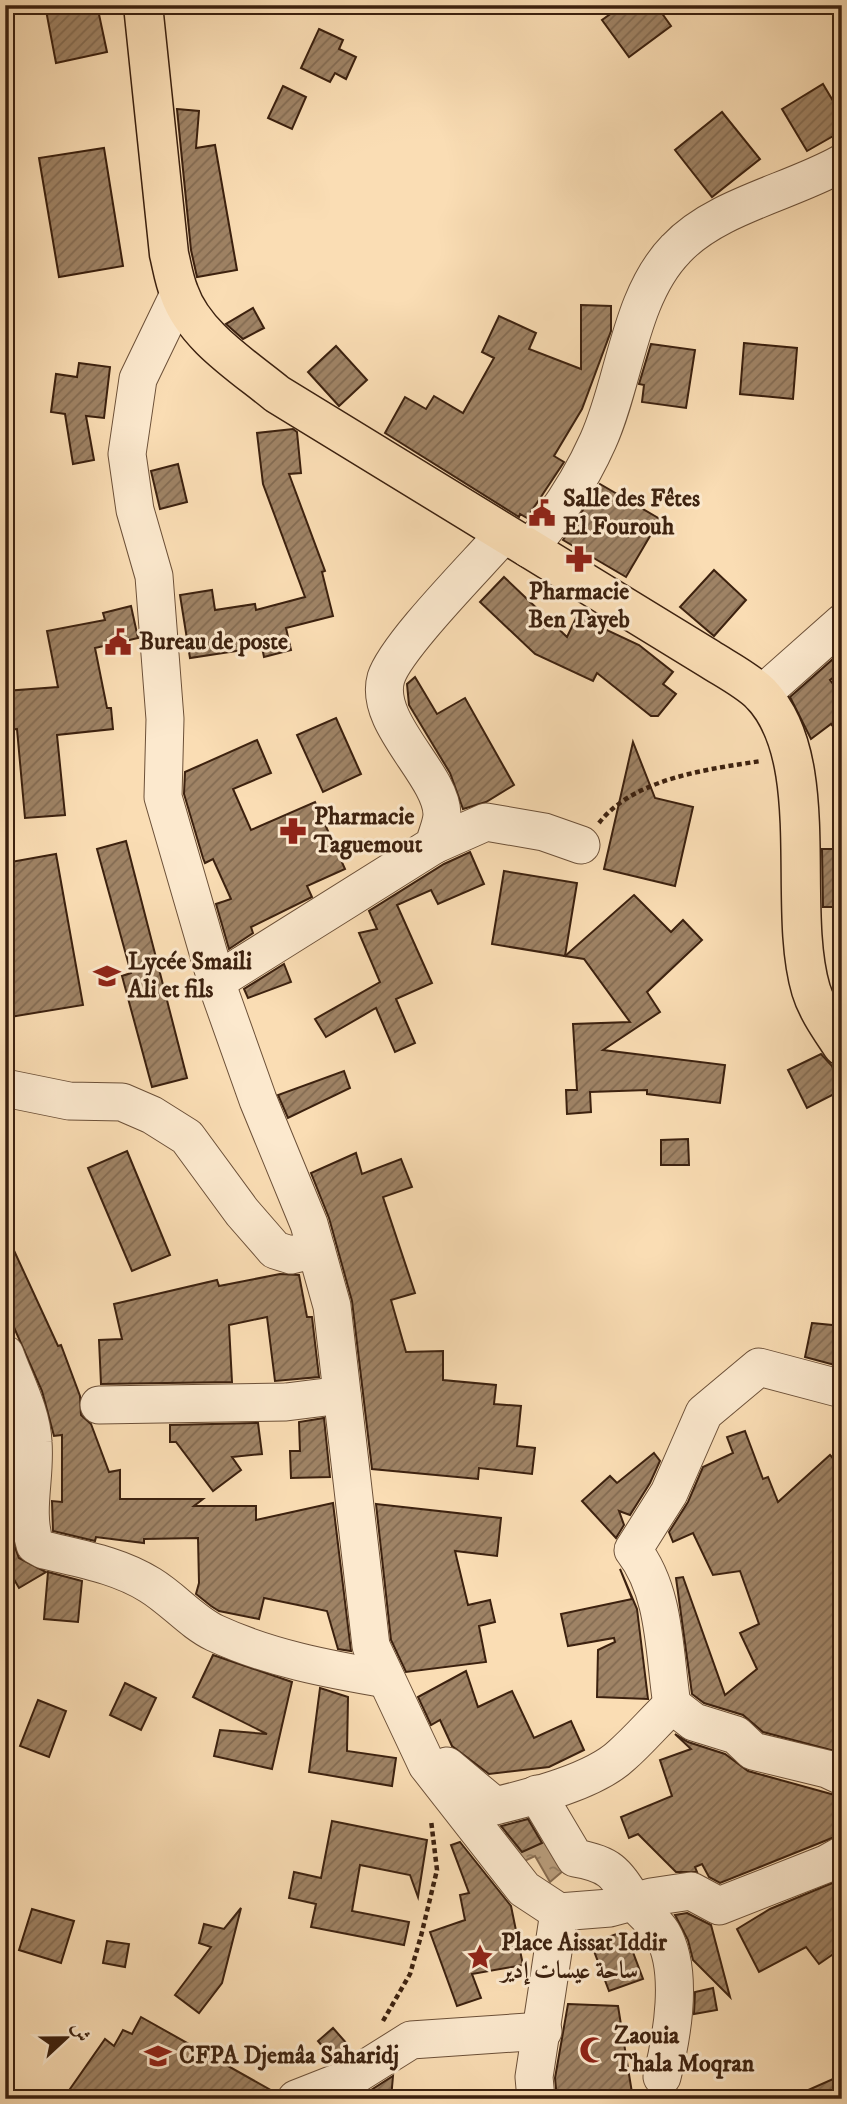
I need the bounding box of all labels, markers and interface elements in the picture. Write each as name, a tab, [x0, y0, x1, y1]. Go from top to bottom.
place label: Salle des Fêtes El Fourouh	[563, 484, 700, 542]
public building icon: Salle des Fêtes El Fourouh	[527, 498, 557, 528]
pharmacy icon: Pharmacie Ben Tayeb	[564, 544, 594, 574]
place label: Pharmacie Ben Tayeb	[528, 577, 630, 635]
public building icon: Bureau de poste	[103, 627, 133, 657]
place label: Bureau de poste	[139, 627, 288, 657]
place label: Pharmacie Taguemout	[313, 802, 423, 860]
pharmacy icon: Pharmacie Taguemout	[278, 816, 308, 846]
place label: Lycée Smaili Ali et fils	[127, 947, 252, 1005]
school or university icon: Lycée Smaili Ali et fils	[92, 961, 122, 991]
place label: Place Aissat Iddir ساحة عيسات إدير	[498, 1928, 668, 1986]
place icon: Place Aissat Iddir ساحة عيسات إدير	[465, 1942, 495, 1972]
north arrow	[32, 2002, 102, 2072]
text: ش	[66, 2019, 95, 2045]
place label: Zaouia Thala Moqran	[613, 2021, 755, 2079]
mosque icon: Zaouia Thala Moqran	[578, 2035, 608, 2065]
school or university icon: CFPA Djemâa Saharidj	[143, 2041, 173, 2071]
place label: CFPA Djemâa Saharidj	[179, 2041, 399, 2071]

